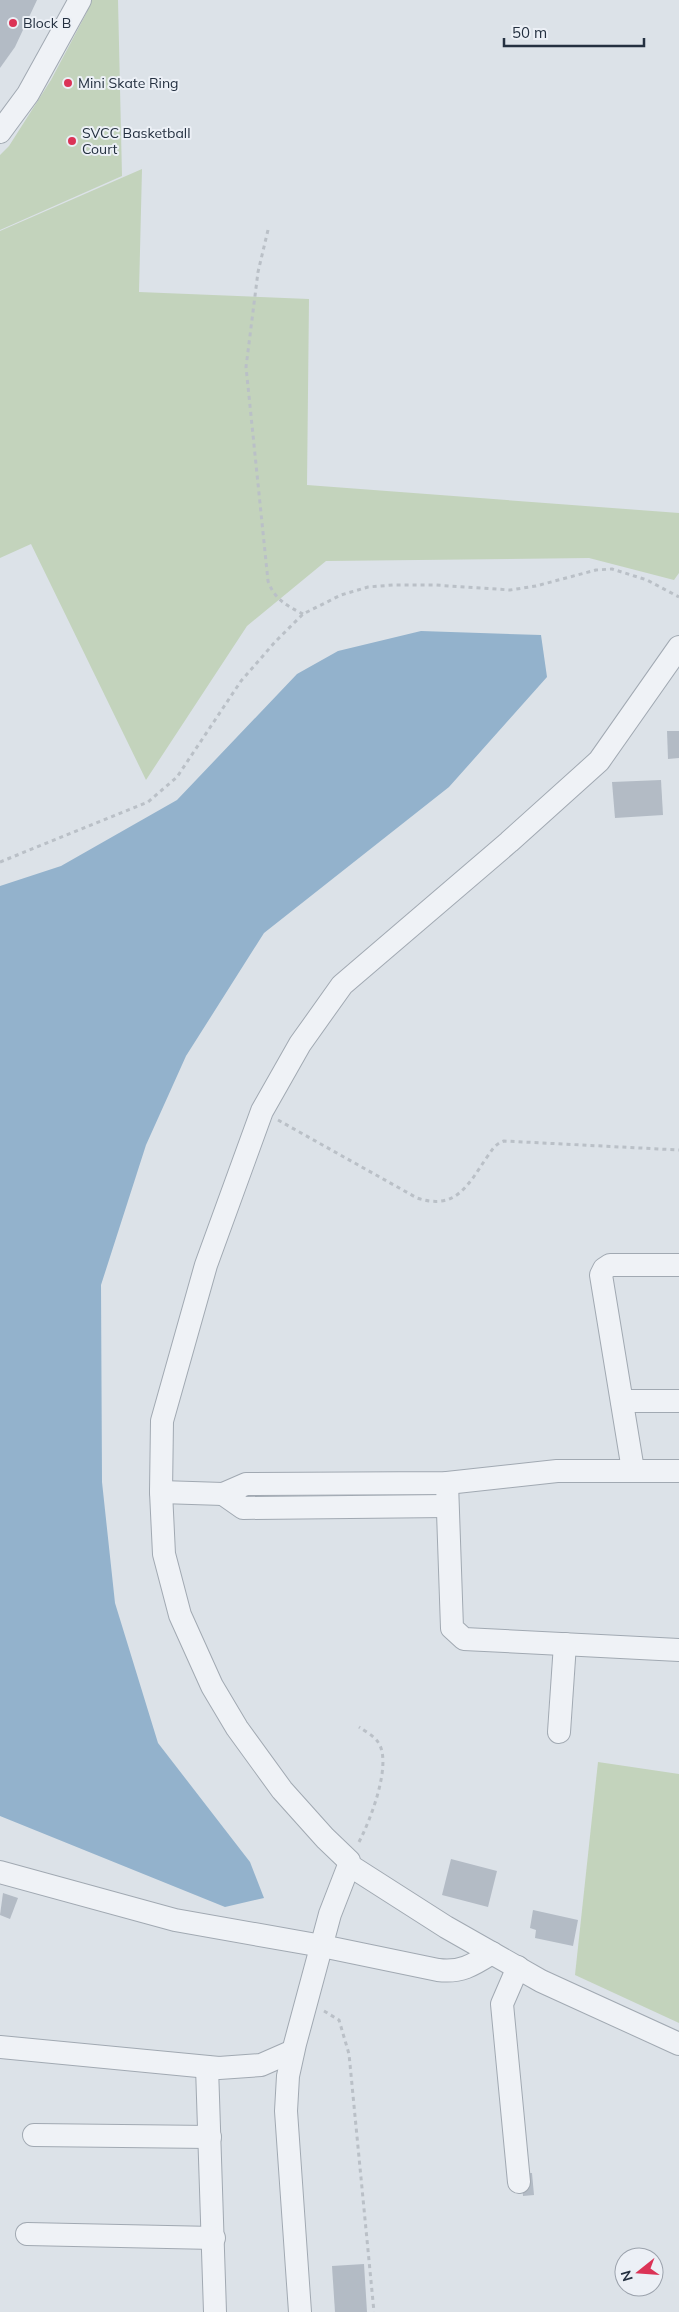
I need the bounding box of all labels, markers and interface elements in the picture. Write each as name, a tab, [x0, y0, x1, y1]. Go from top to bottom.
place label: Block B	[23, 14, 71, 32]
scale bar	[504, 15, 644, 47]
marker: Block B	[7, 17, 19, 29]
text: 50 m	[512, 23, 547, 42]
place label: Mini Skate Ring	[78, 74, 179, 92]
marker: Mini Skate Ring	[62, 77, 74, 89]
place label: SVCC Basketball Court	[82, 124, 190, 158]
marker: SVCC Basketball Court	[66, 135, 78, 147]
north arrow	[614, 2247, 664, 2297]
text: N	[616, 2268, 637, 2283]

